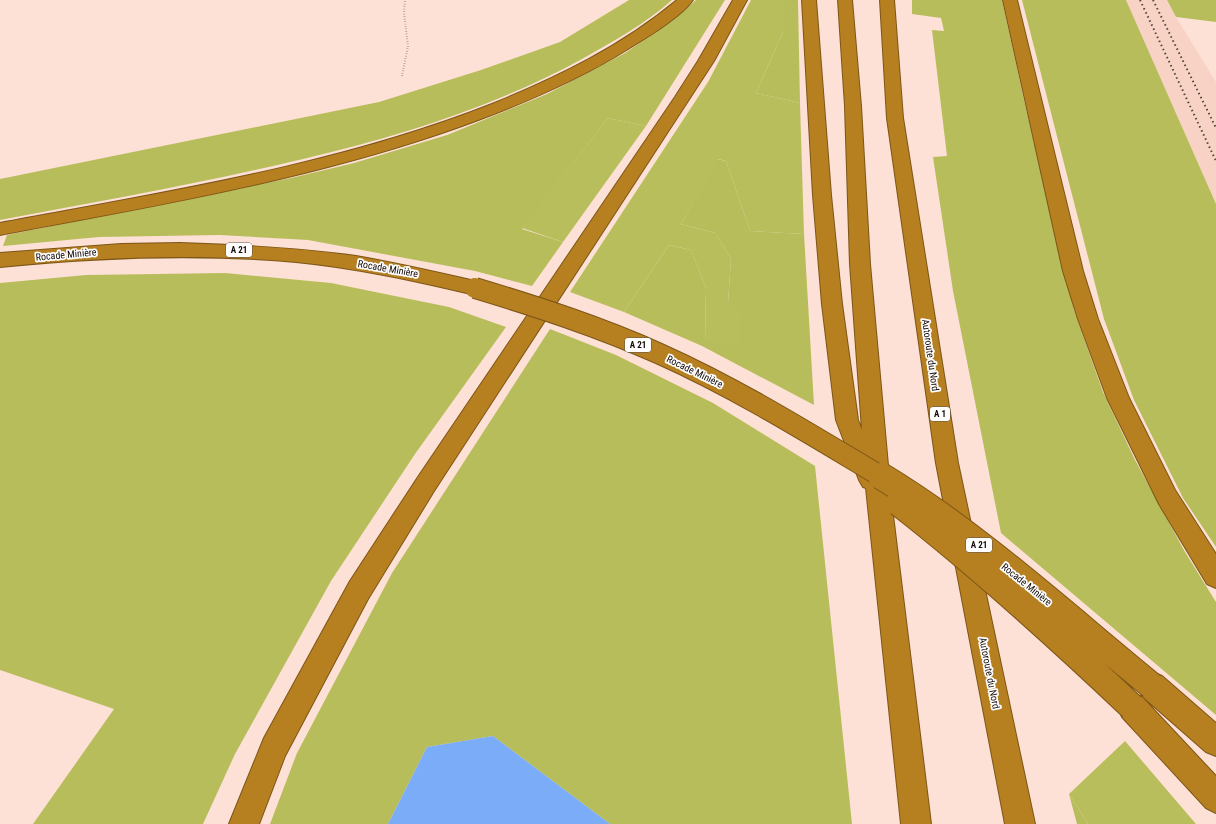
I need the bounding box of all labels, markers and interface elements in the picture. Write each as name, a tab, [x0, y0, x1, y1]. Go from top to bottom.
road number: A 21	[226, 243, 252, 257]
street label: Rocade Minière	[35, 246, 97, 263]
street label: Rocade Minière	[357, 258, 419, 279]
street label: Autoroute du Nord	[920, 318, 941, 392]
road number: A 21	[625, 338, 651, 352]
street label: Rocade Minière	[665, 353, 725, 390]
road number: A 1	[930, 407, 950, 421]
road number: A 21	[966, 538, 992, 552]
street label: Rocade Minière	[1000, 561, 1054, 608]
street label: Autoroute du Nord	[977, 637, 1002, 710]

